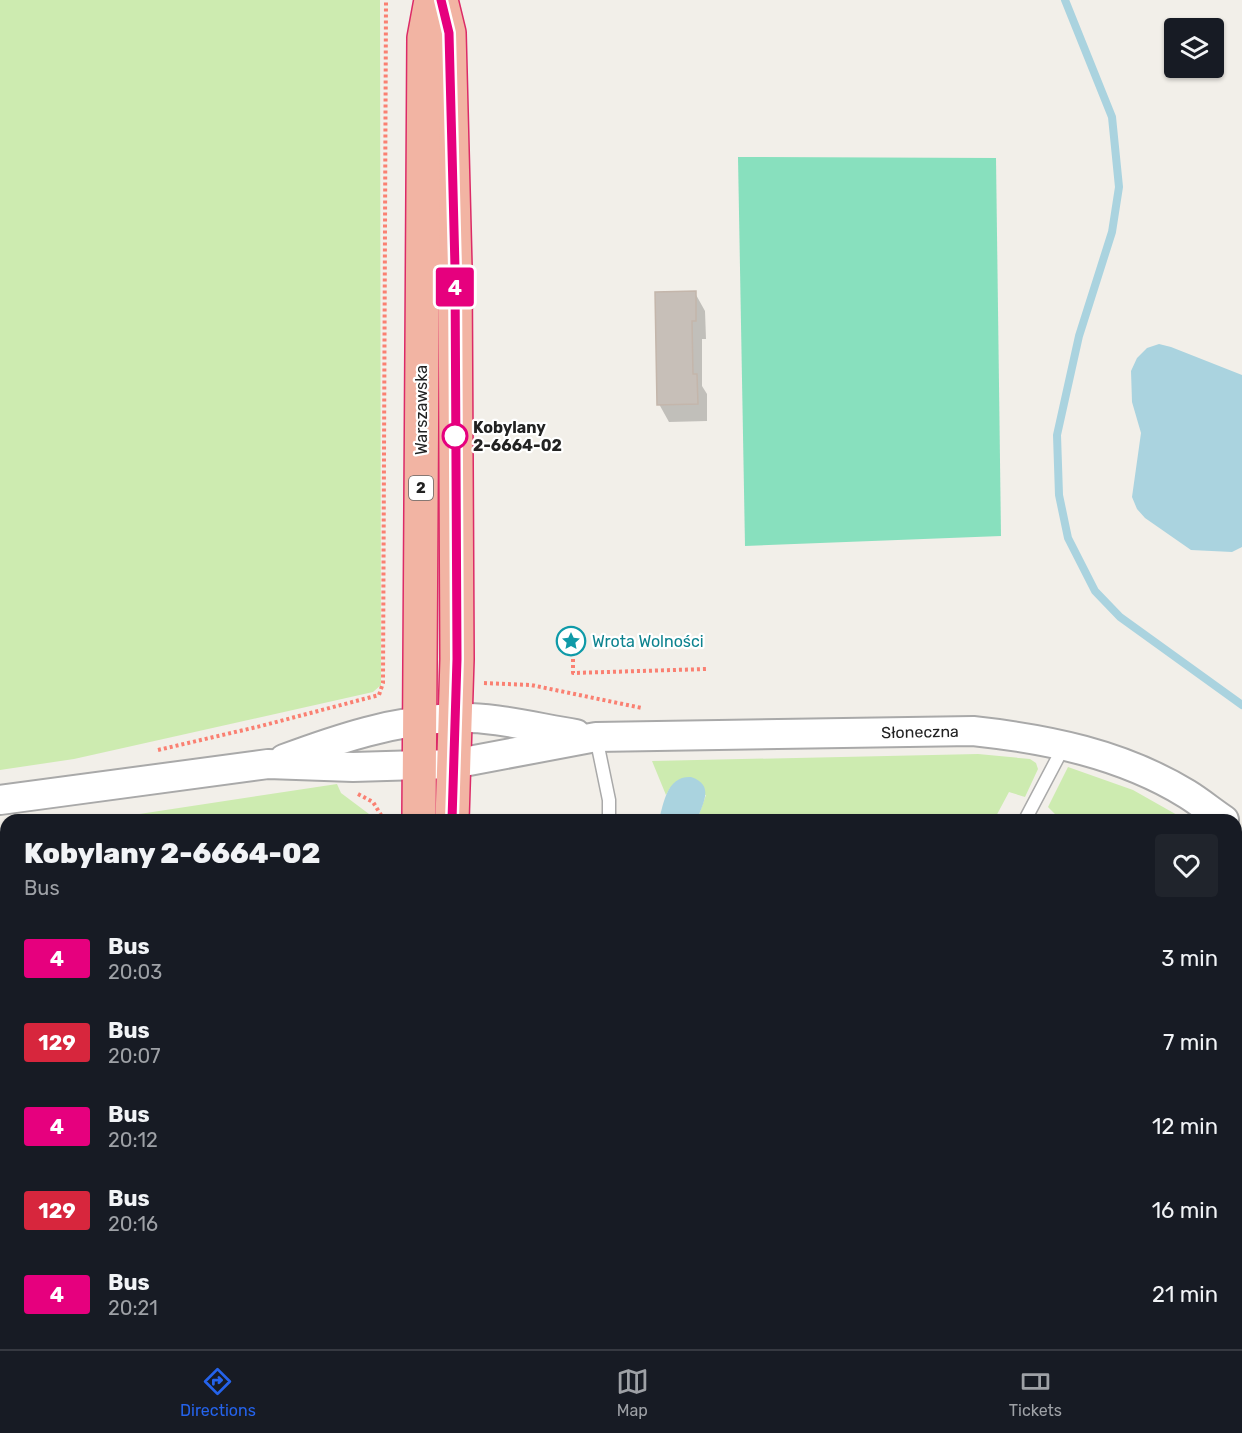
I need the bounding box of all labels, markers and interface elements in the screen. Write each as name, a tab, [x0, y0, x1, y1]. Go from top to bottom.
map controls	[1164, 18, 1224, 78]
button: layers	[1164, 18, 1224, 78]
line badge: 4	[436, 268, 474, 306]
text: 4	[448, 275, 462, 300]
street label: Warszawska	[412, 365, 431, 455]
place label: Kobylany 2-6664-02	[473, 418, 562, 455]
marker: Kobylany 2-6664-02	[442, 423, 468, 449]
road number: 2	[409, 476, 433, 500]
place icon: Wrota Wolności	[555, 625, 587, 657]
place label: Wrota Wolności	[592, 632, 704, 651]
street label: Słoneczna	[881, 722, 959, 742]
button: heart	[1155, 834, 1218, 897]
text: Kobylany 2-6664-02	[24, 837, 320, 870]
text: Bus	[24, 876, 60, 900]
text: Bus	[108, 933, 150, 960]
text: 3 min	[1161, 945, 1218, 972]
text: 4	[50, 946, 64, 971]
text: 20:03	[108, 960, 162, 984]
text: Bus	[108, 1017, 150, 1044]
text: 7 min	[1163, 1029, 1218, 1056]
text: 129	[38, 1030, 76, 1055]
text: 20:07	[108, 1044, 161, 1068]
text: Bus	[108, 1101, 150, 1128]
text: 12 min	[1152, 1113, 1218, 1140]
text: 4	[50, 1114, 64, 1139]
text: 20:12	[108, 1128, 158, 1152]
text: Bus	[108, 1185, 150, 1212]
text: 16 min	[1152, 1197, 1218, 1224]
text: 129	[38, 1198, 76, 1223]
text: 20:16	[108, 1212, 158, 1236]
text: Bus	[108, 1269, 150, 1296]
text: 21 min	[1152, 1281, 1218, 1308]
text: 4	[50, 1282, 64, 1307]
text: 20:21	[108, 1296, 158, 1320]
tab: Directions	[180, 1365, 256, 1420]
tab: Map	[616, 1365, 649, 1420]
tab: Tickets	[1009, 1365, 1062, 1420]

